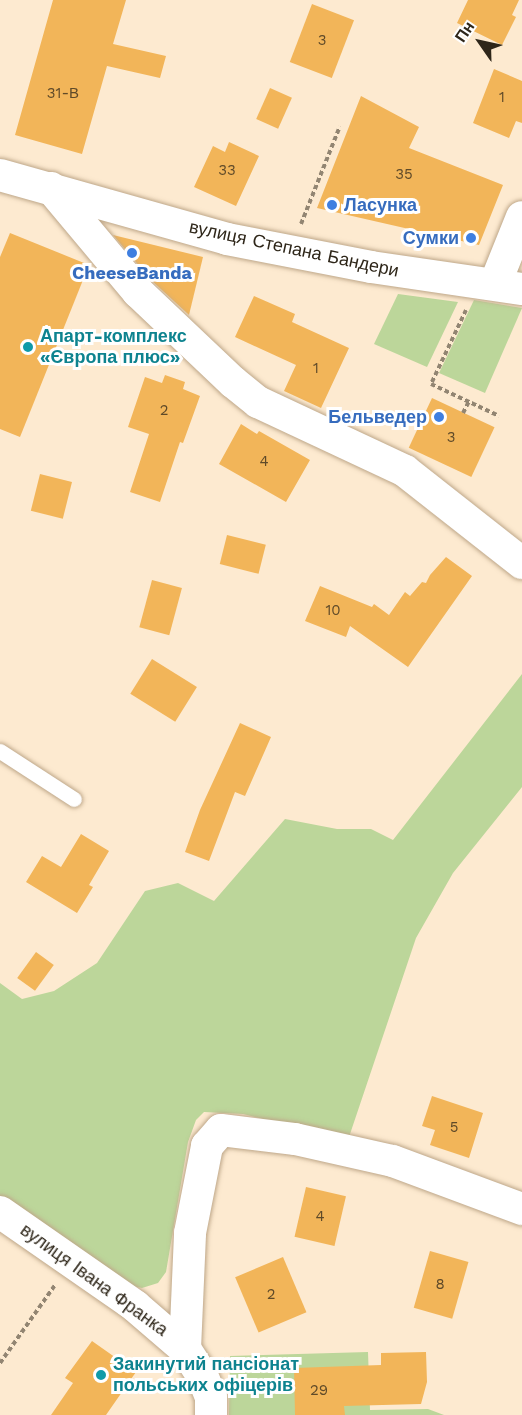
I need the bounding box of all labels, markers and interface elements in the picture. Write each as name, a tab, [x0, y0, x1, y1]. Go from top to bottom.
north arrow	[450, 12, 510, 72]
text: Пн	[451, 18, 478, 46]
house number: 3	[318, 32, 326, 50]
house number: 31-В	[47, 85, 79, 103]
house number: 1	[499, 89, 505, 107]
house number: 33	[218, 162, 236, 180]
house number: 35	[395, 166, 413, 184]
place label: Ласунка	[344, 194, 417, 216]
marker: Ласунка	[325, 198, 339, 212]
street label: вулиця Степана Бандери	[187, 216, 401, 282]
place label: Сумки	[403, 227, 459, 249]
marker: Сумки	[464, 231, 478, 245]
marker: CheeseBanda	[125, 246, 139, 260]
place label: CheeseBanda	[72, 262, 192, 284]
place label: Апарт-комплекс «Європа плюс»	[40, 326, 187, 368]
marker: Апарт-комплекс «Європа плюс»	[21, 340, 35, 354]
house number: 1	[313, 360, 319, 378]
house number: 2	[160, 402, 168, 420]
place label: Бельведер	[328, 406, 427, 428]
marker: Бельведер	[432, 410, 446, 424]
house number: 3	[447, 429, 455, 447]
house number: 4	[259, 453, 269, 471]
house number: 10	[325, 602, 341, 620]
house number: 5	[450, 1119, 458, 1137]
house number: 4	[315, 1208, 325, 1226]
street label: вулиця Івана Франка	[16, 1219, 172, 1341]
house number: 8	[435, 1276, 445, 1294]
house number: 2	[267, 1286, 275, 1304]
place label: Закинутий пансіонат польських офіцерів	[113, 1354, 299, 1396]
marker: Закинутий пансіонат польських офіцерів	[94, 1368, 108, 1382]
house number: 29	[310, 1382, 328, 1400]

